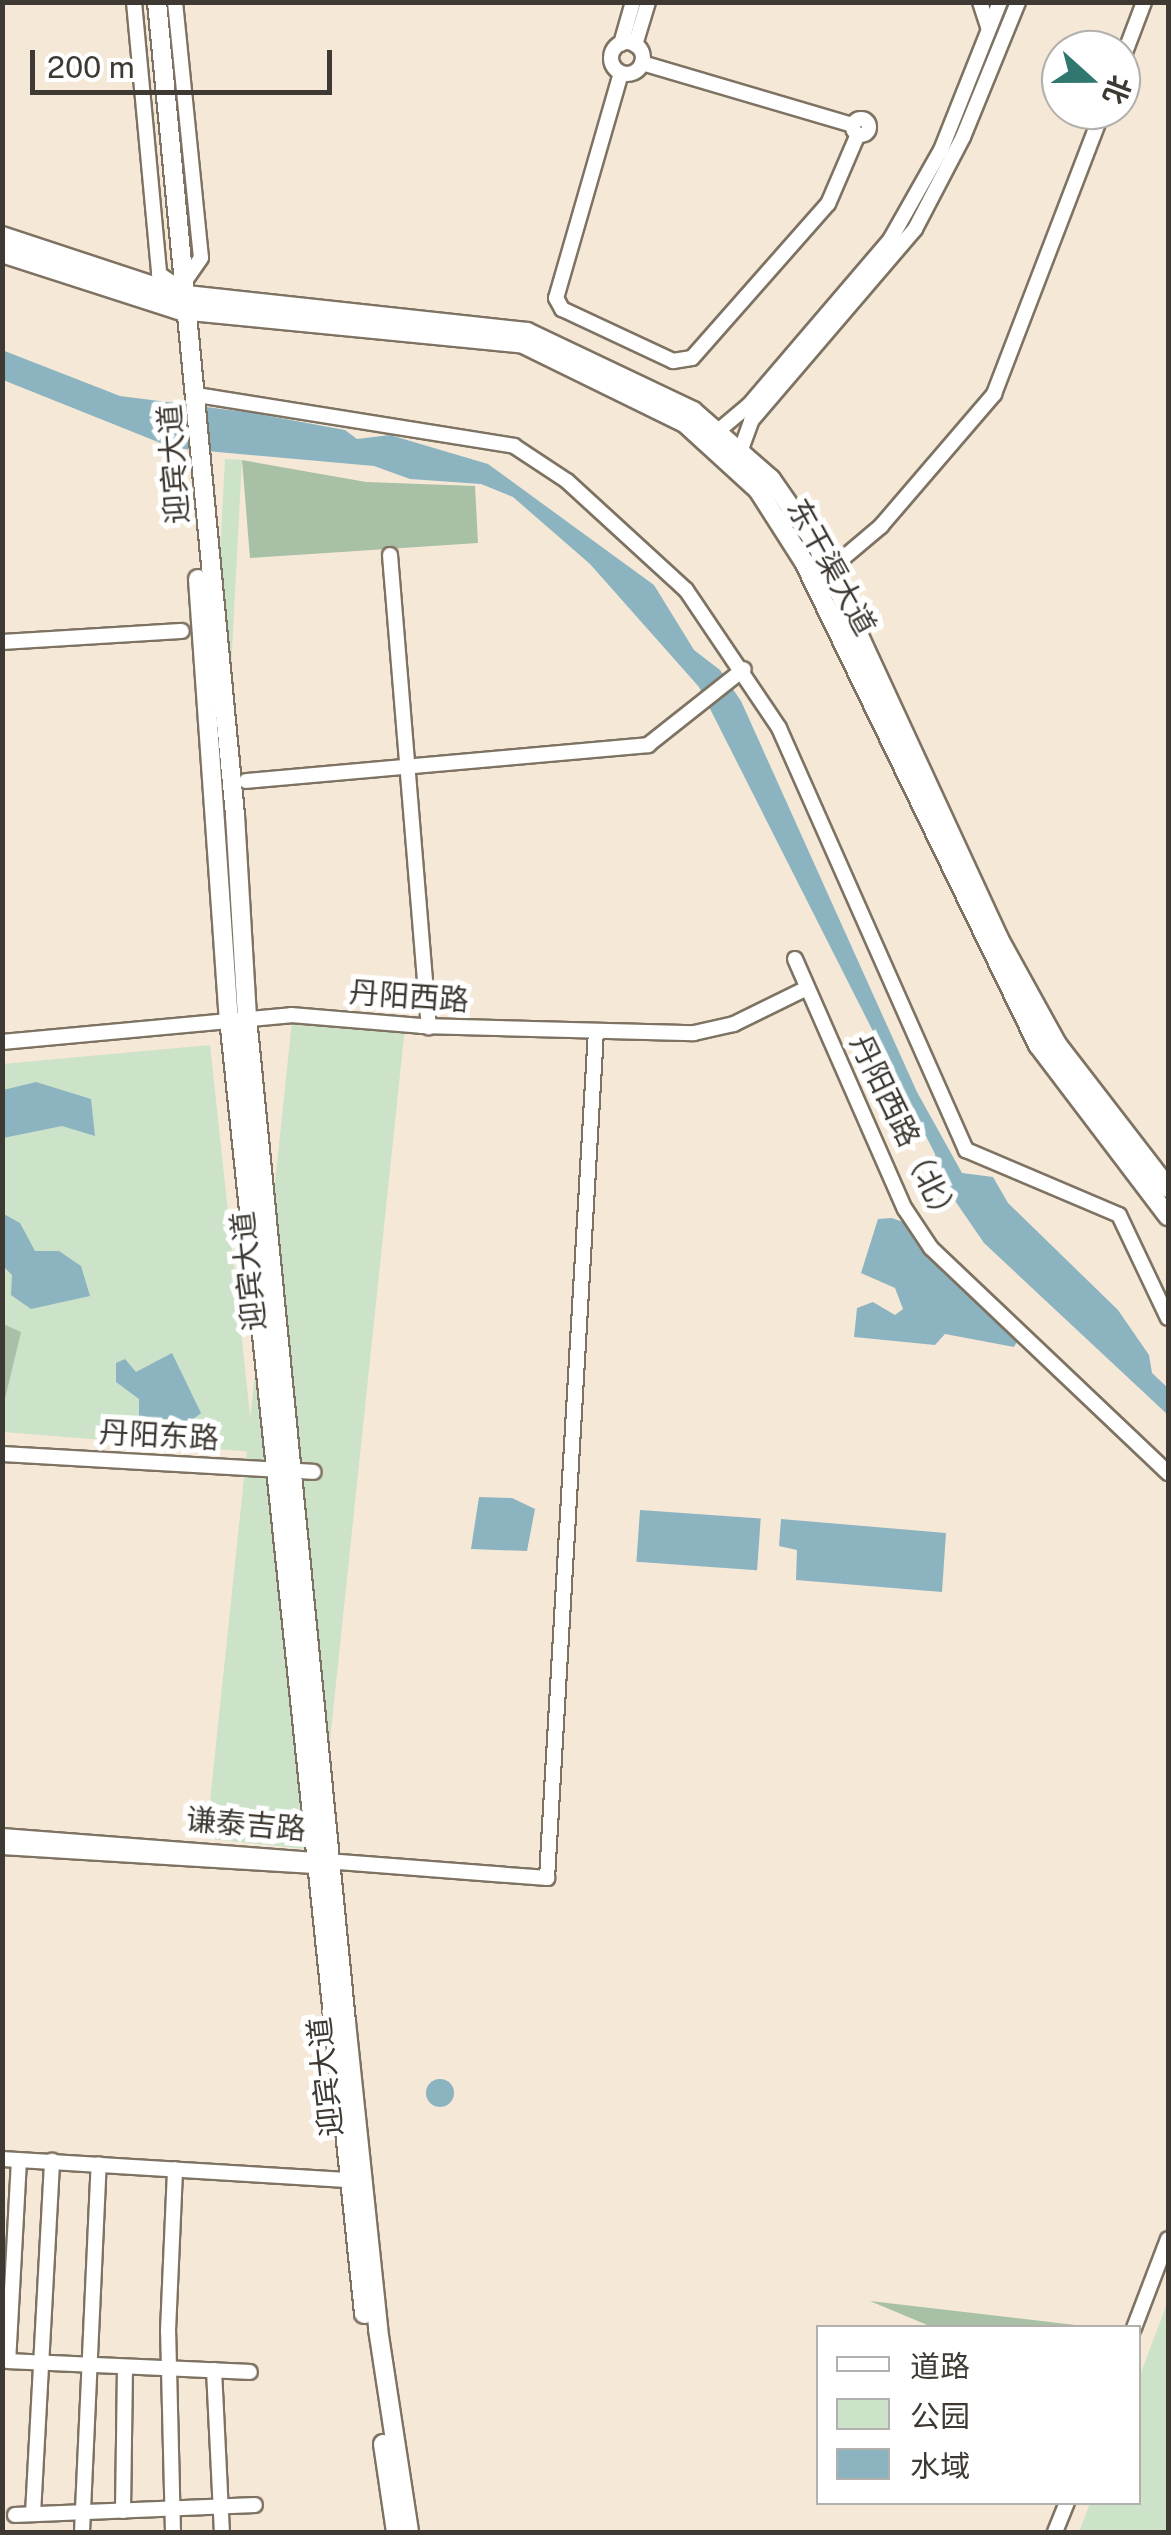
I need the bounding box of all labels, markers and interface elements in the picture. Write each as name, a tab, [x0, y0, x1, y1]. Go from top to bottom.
scale bar	[35, 30, 338, 92]
north arrow	[1041, 30, 1141, 130]
text: 200 m	[47, 49, 135, 85]
text: 北	[1097, 71, 1138, 109]
street label: 迎宾大道	[151, 403, 195, 525]
street label: 东干渠大道	[780, 493, 884, 641]
street label: 丹阳西路	[348, 974, 470, 1018]
street label: 丹阳西路（北）	[843, 1029, 967, 1233]
street label: 迎宾大道	[224, 1209, 272, 1333]
street label: 丹阳东路	[98, 1414, 220, 1456]
street label: 谦泰吉路	[185, 1801, 307, 1847]
street label: 迎宾大道	[301, 2015, 349, 2139]
legend	[816, 2325, 1141, 2505]
text: 道路	[910, 2348, 970, 2384]
text: 公园	[910, 2398, 970, 2434]
text: 水域	[910, 2448, 970, 2484]

